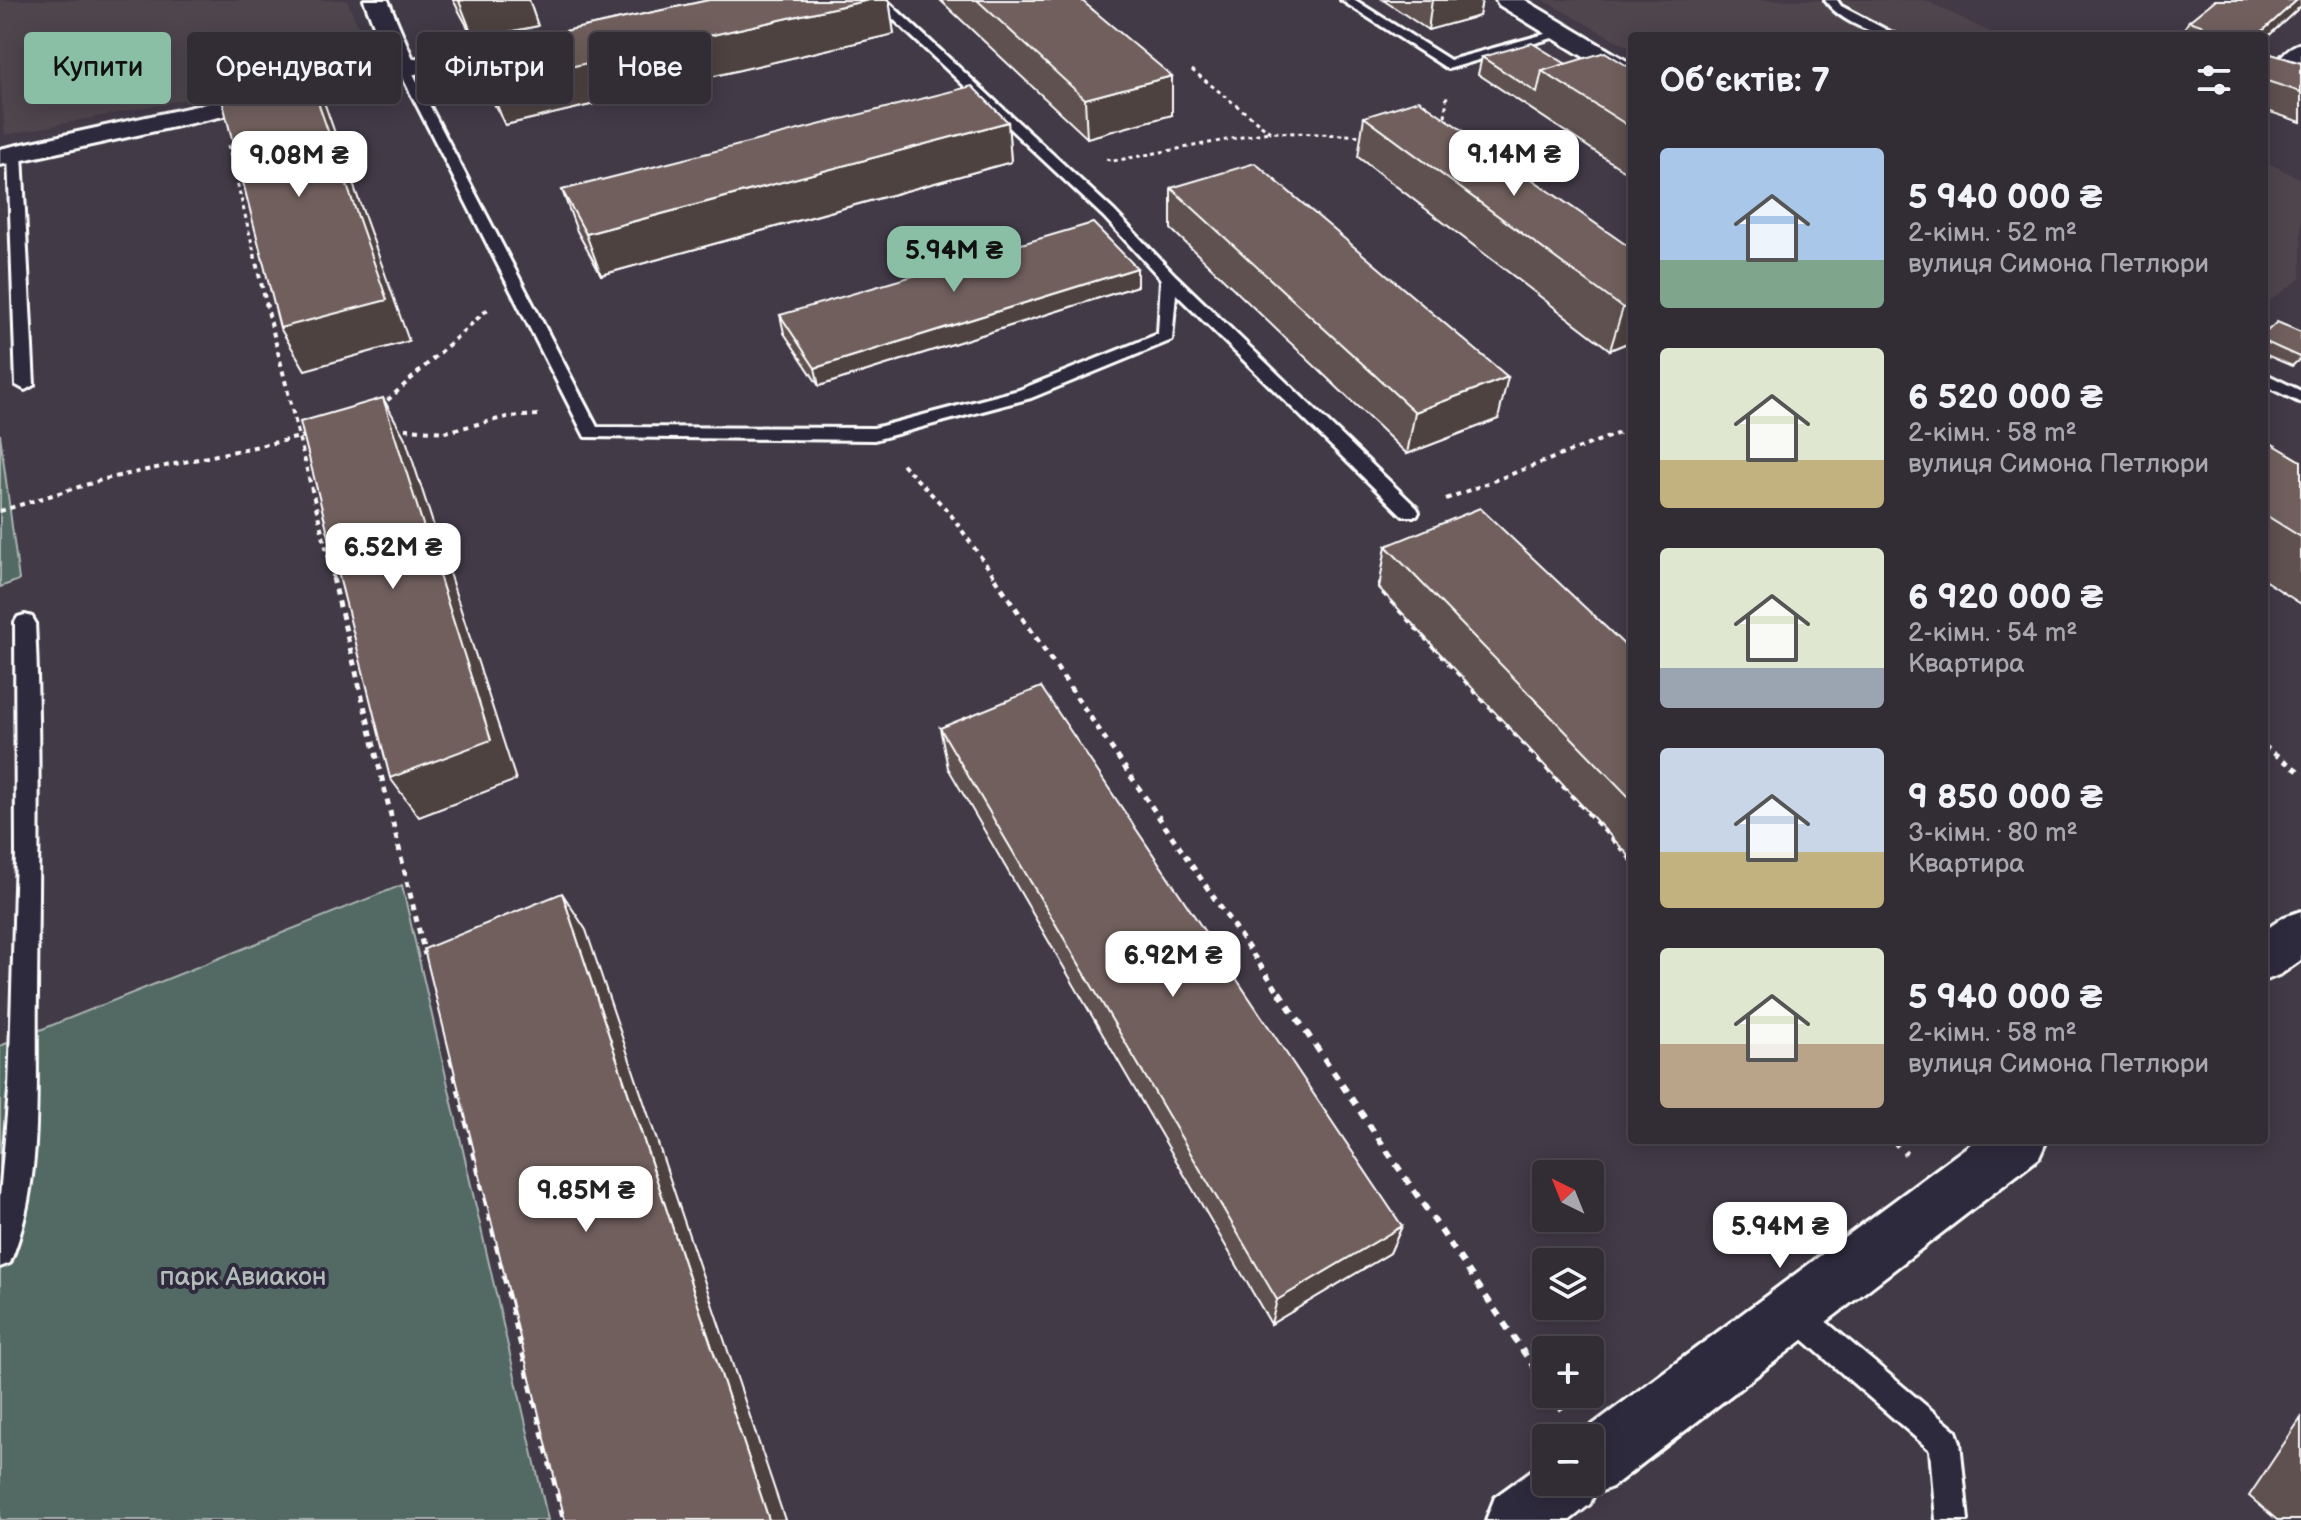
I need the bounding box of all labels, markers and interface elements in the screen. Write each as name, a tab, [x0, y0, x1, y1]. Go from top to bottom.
chip: Купити	[24, 32, 171, 104]
chip: Орендувати	[187, 32, 401, 104]
chip: Фільтри	[417, 32, 573, 104]
chip: Нове	[589, 32, 711, 104]
icon: filters	[2192, 58, 2236, 102]
text: Об’єктів: 7	[1660, 60, 1830, 101]
pin: 9.14M ₴	[1440, 130, 1588, 198]
pin: 9.08M ₴	[225, 131, 373, 199]
text: 9.14M ₴	[1467, 140, 1561, 171]
text: 9.08M ₴	[249, 141, 349, 172]
text: 5 940 000 ₴	[1908, 177, 2103, 218]
icon: home	[1724, 180, 1820, 276]
text: 2-кімн. · 52 m²	[1908, 218, 2077, 249]
pin: 5.94M ₴	[880, 226, 1028, 294]
text: 5.94M ₴	[905, 236, 1003, 267]
text: вулиця Симона Петлюри	[1908, 249, 2209, 280]
text: 6 520 000 ₴	[1908, 377, 2103, 418]
icon: home	[1724, 380, 1820, 476]
text: 2-кімн. · 58 m²	[1908, 418, 2077, 449]
text: вулиця Симона Петлюри	[1908, 449, 2209, 480]
pin: 6.52M ₴	[319, 523, 467, 591]
text: 6.52M ₴	[344, 533, 442, 564]
text: 6 920 000 ₴	[1908, 577, 2103, 618]
icon: home	[1724, 580, 1820, 676]
text: 2-кімн. · 54 m²	[1908, 618, 2077, 649]
text: Квартира	[1908, 649, 2025, 680]
text: 9 850 000 ₴	[1908, 777, 2103, 818]
icon: home	[1724, 780, 1820, 876]
text: 3-кімн. · 80 m²	[1908, 818, 2078, 849]
text: Квартира	[1908, 849, 2025, 880]
pin: 6.92M ₴	[1099, 931, 1247, 999]
text: 6.92M ₴	[1123, 941, 1223, 972]
text: 5 940 000 ₴	[1908, 977, 2103, 1018]
icon: home	[1724, 980, 1820, 1076]
text: 2-кімн. · 58 m²	[1908, 1018, 2077, 1049]
text: вулиця Симона Петлюри	[1908, 1049, 2209, 1080]
north arrow	[1532, 1160, 1604, 1232]
map controls	[1532, 1160, 1604, 1496]
pin: 9.85M ₴	[512, 1166, 660, 1234]
text: 9.85M ₴	[537, 1176, 635, 1207]
pin: 5.94M ₴	[1706, 1202, 1854, 1270]
text: 5.94M ₴	[1731, 1212, 1829, 1243]
button: layers	[1532, 1248, 1604, 1320]
park label: парк Авиакон	[160, 1262, 326, 1293]
button: +	[1532, 1336, 1604, 1408]
button: −	[1532, 1424, 1604, 1496]

